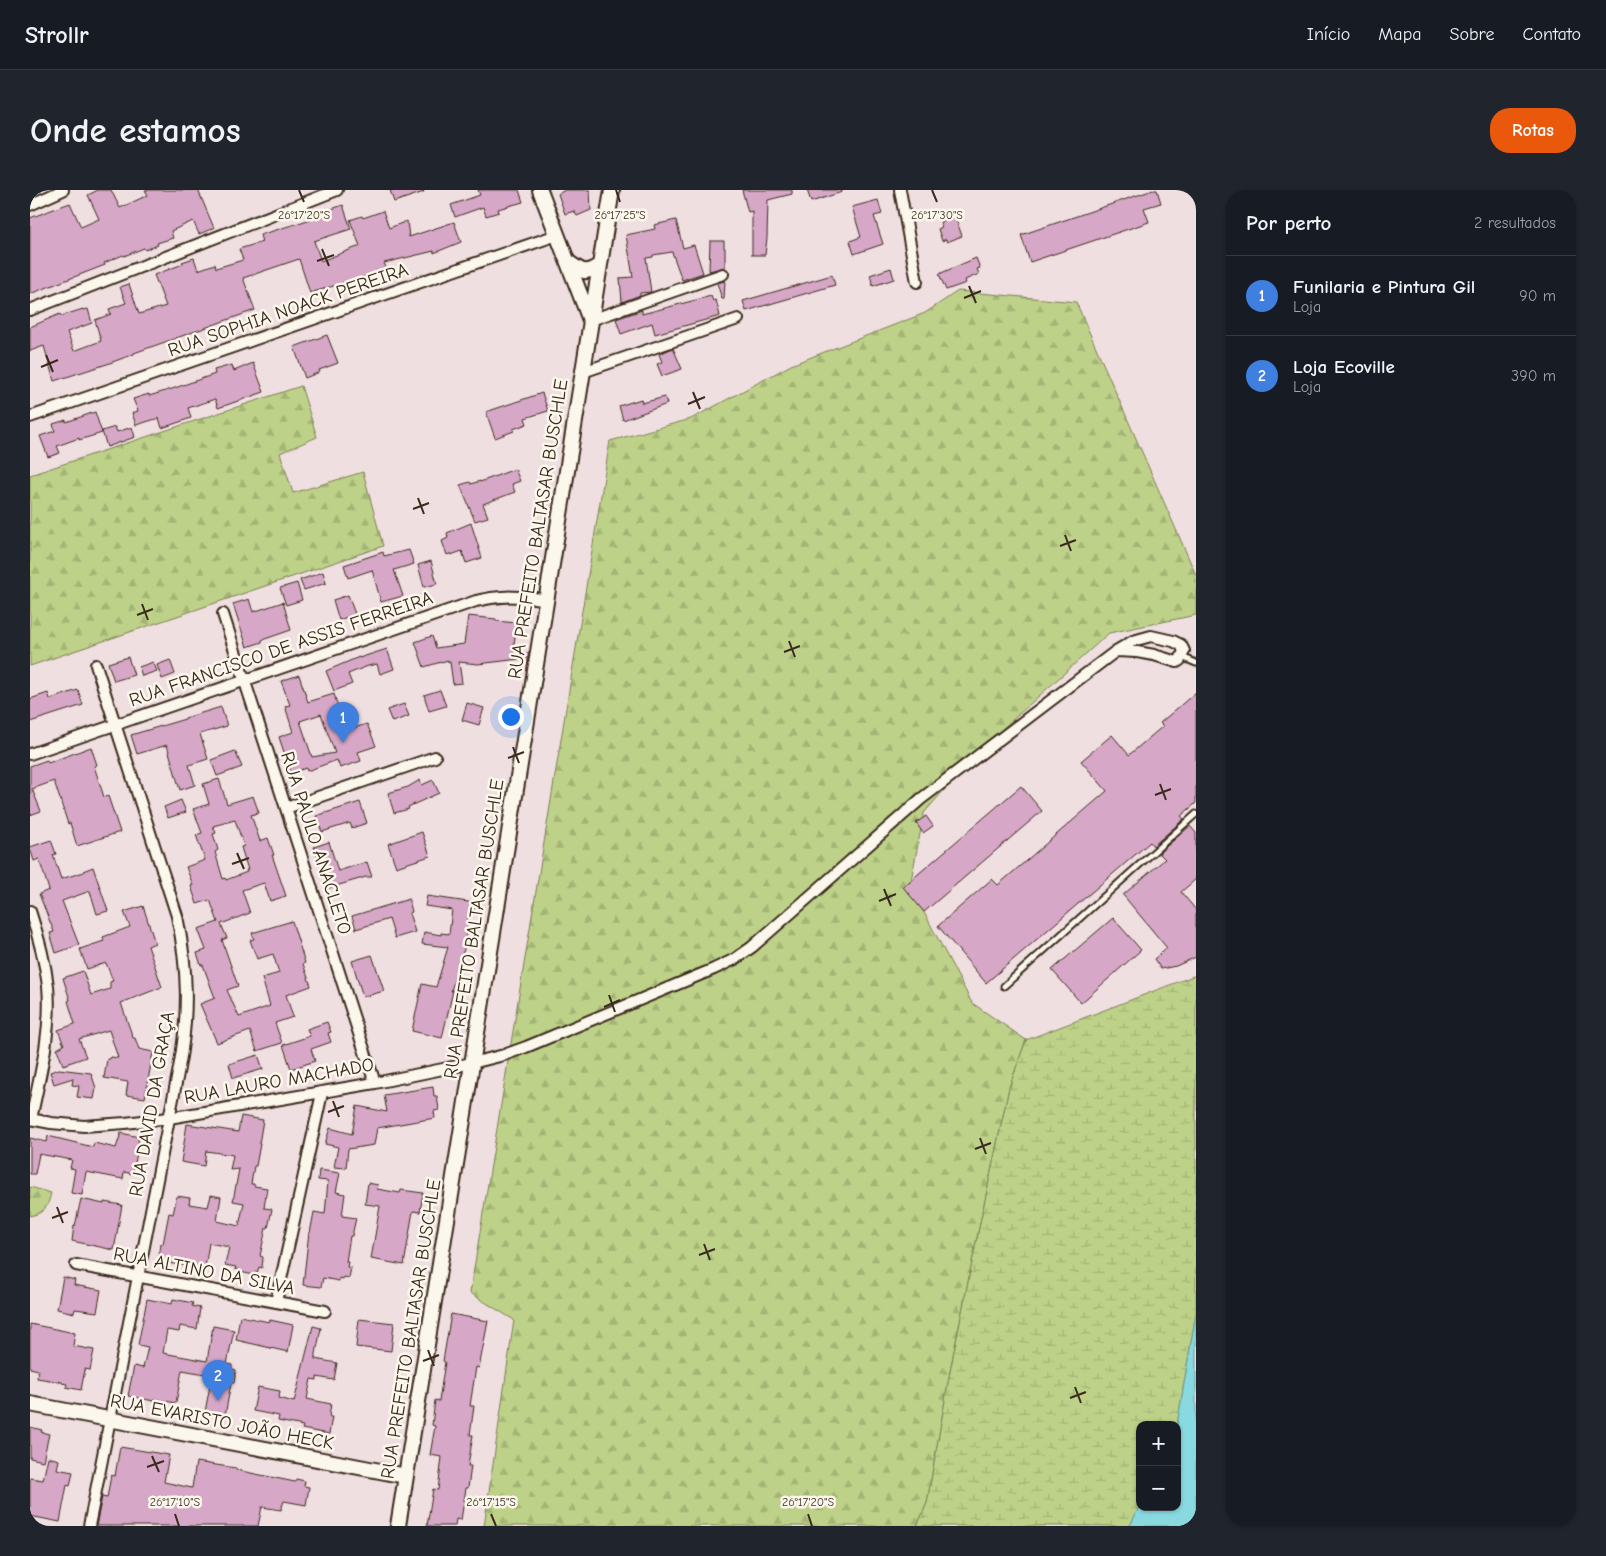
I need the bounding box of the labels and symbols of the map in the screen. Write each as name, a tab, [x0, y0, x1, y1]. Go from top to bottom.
text: 26°17'20"S	[278, 208, 330, 222]
text: 26°17'25"S	[594, 208, 646, 222]
text: 26°17'30"S	[911, 208, 963, 222]
street label: RUA SOPHIA NOACK PEREIRA	[165, 258, 411, 362]
street label: RUA PREFEITO BALTASAR BUSCHLE	[503, 378, 573, 680]
street label: RUA FRANCISCO DE ASSIS FERREIRA	[126, 587, 436, 711]
pin: 1	[327, 702, 359, 743]
your location	[498, 704, 524, 730]
street label: RUA PAULO ANACLETO	[276, 749, 356, 937]
street label: RUA PREFEITO BALTASAR BUSCHLE	[439, 778, 509, 1080]
street label: RUA DAVID DA GRAÇA	[125, 1010, 179, 1198]
street label: RUA LAURO MACHADO	[182, 1053, 376, 1109]
street label: RUA PREFEITO BALTASAR BUSCHLE	[376, 1178, 446, 1480]
street label: RUA ALTINO DA SILVA	[111, 1243, 297, 1299]
pin: 2	[202, 1360, 234, 1401]
street label: RUA EVARISTO JOÃO HECK	[108, 1390, 336, 1455]
text: 26°17'10"S	[150, 1495, 201, 1509]
text: 26°17'15"S	[466, 1495, 516, 1509]
text: 26°17'20"S	[782, 1495, 834, 1509]

